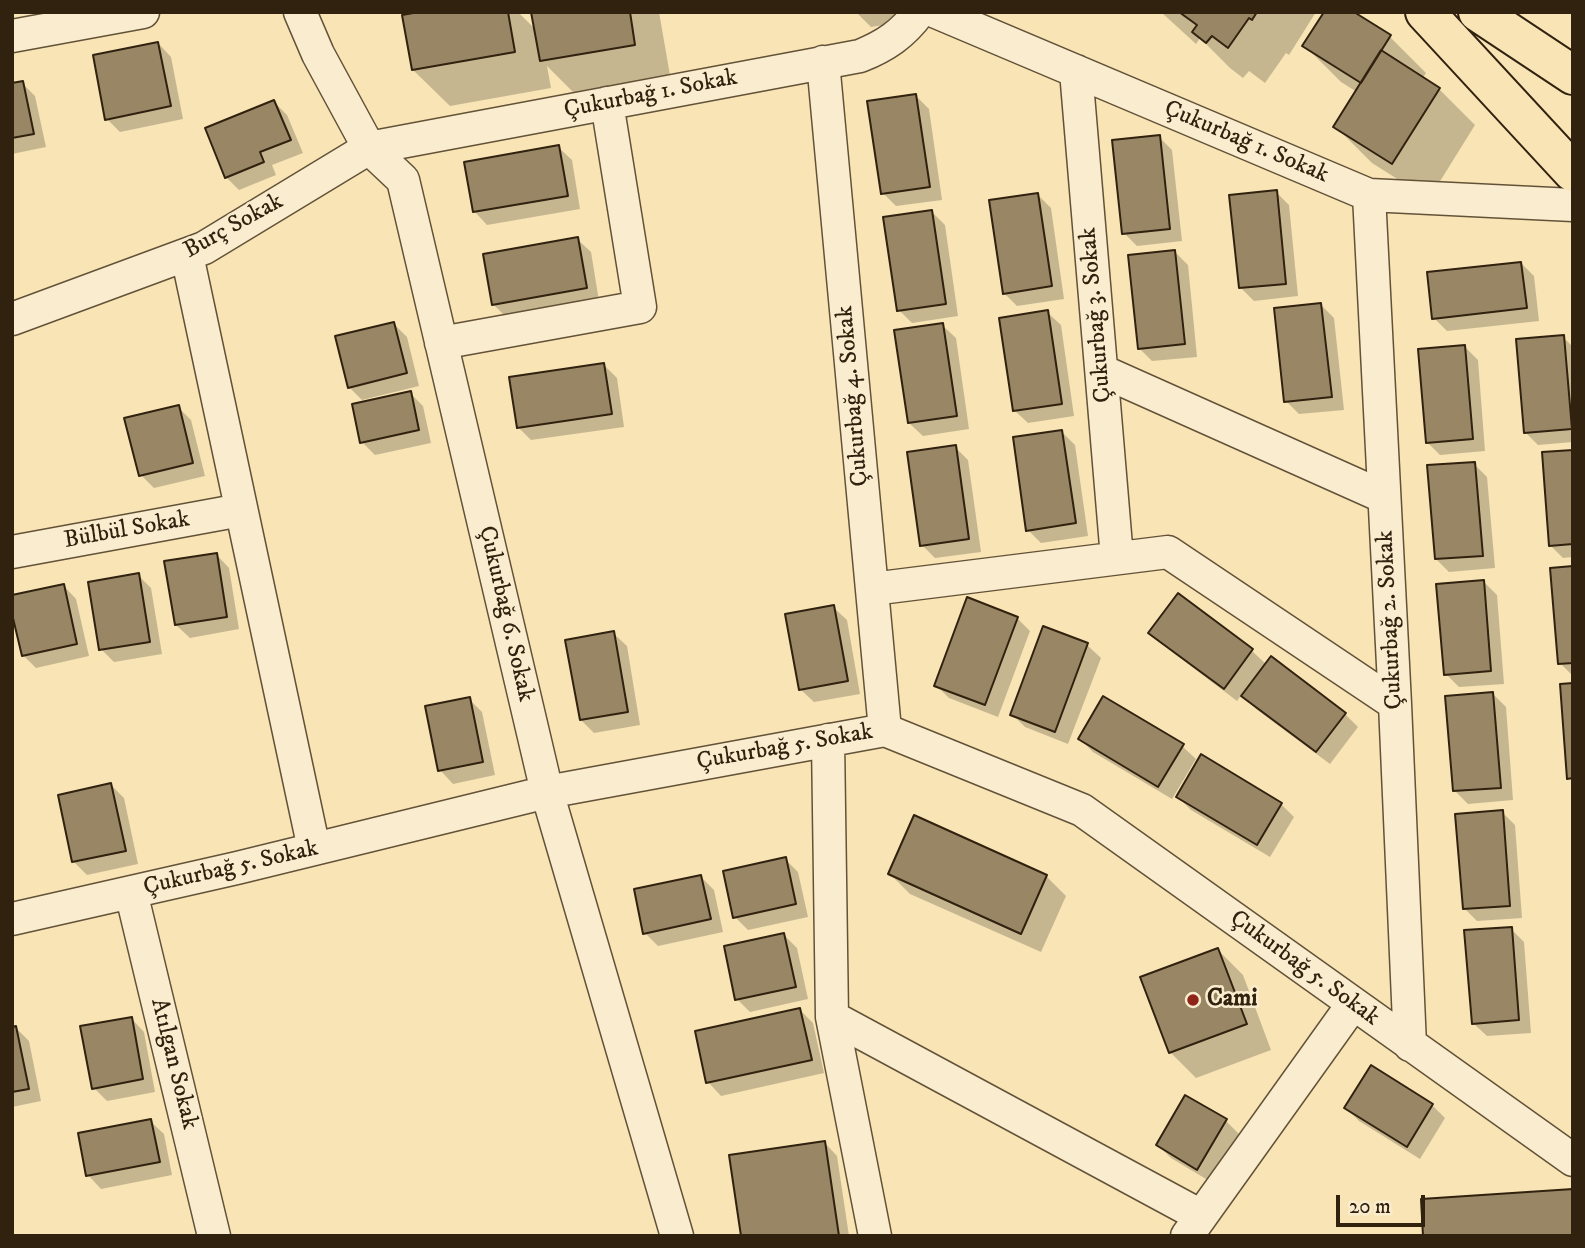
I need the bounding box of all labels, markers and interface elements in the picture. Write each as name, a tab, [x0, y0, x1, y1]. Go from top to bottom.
street label: Çukurbağ 1. Sokak	[562, 64, 740, 126]
street label: Çukurbağ 1. Sokak	[1159, 95, 1333, 191]
street label: Burç Sokak	[179, 188, 289, 266]
street label: Çukurbağ 3. Sokak	[1075, 226, 1119, 404]
street label: Çukurbağ 4. Sokak	[832, 304, 876, 488]
street label: Bülbül Sokak	[62, 506, 192, 556]
street label: Çukurbağ 6. Sokak	[471, 523, 539, 705]
street label: Çukurbağ 2. Sokak	[1372, 530, 1410, 710]
street label: Çukurbağ 5. Sokak	[695, 718, 875, 778]
street label: Çukurbağ 5. Sokak	[141, 835, 321, 903]
street label: Çukurbağ 5. Sokak	[1223, 905, 1385, 1033]
place label: Cami	[1207, 986, 1257, 1014]
marker: Cami	[1185, 992, 1201, 1008]
street label: Atılgan Sokak	[143, 995, 203, 1133]
scale bar	[1340, 1182, 1429, 1226]
text: 20 m	[1349, 1194, 1391, 1220]

